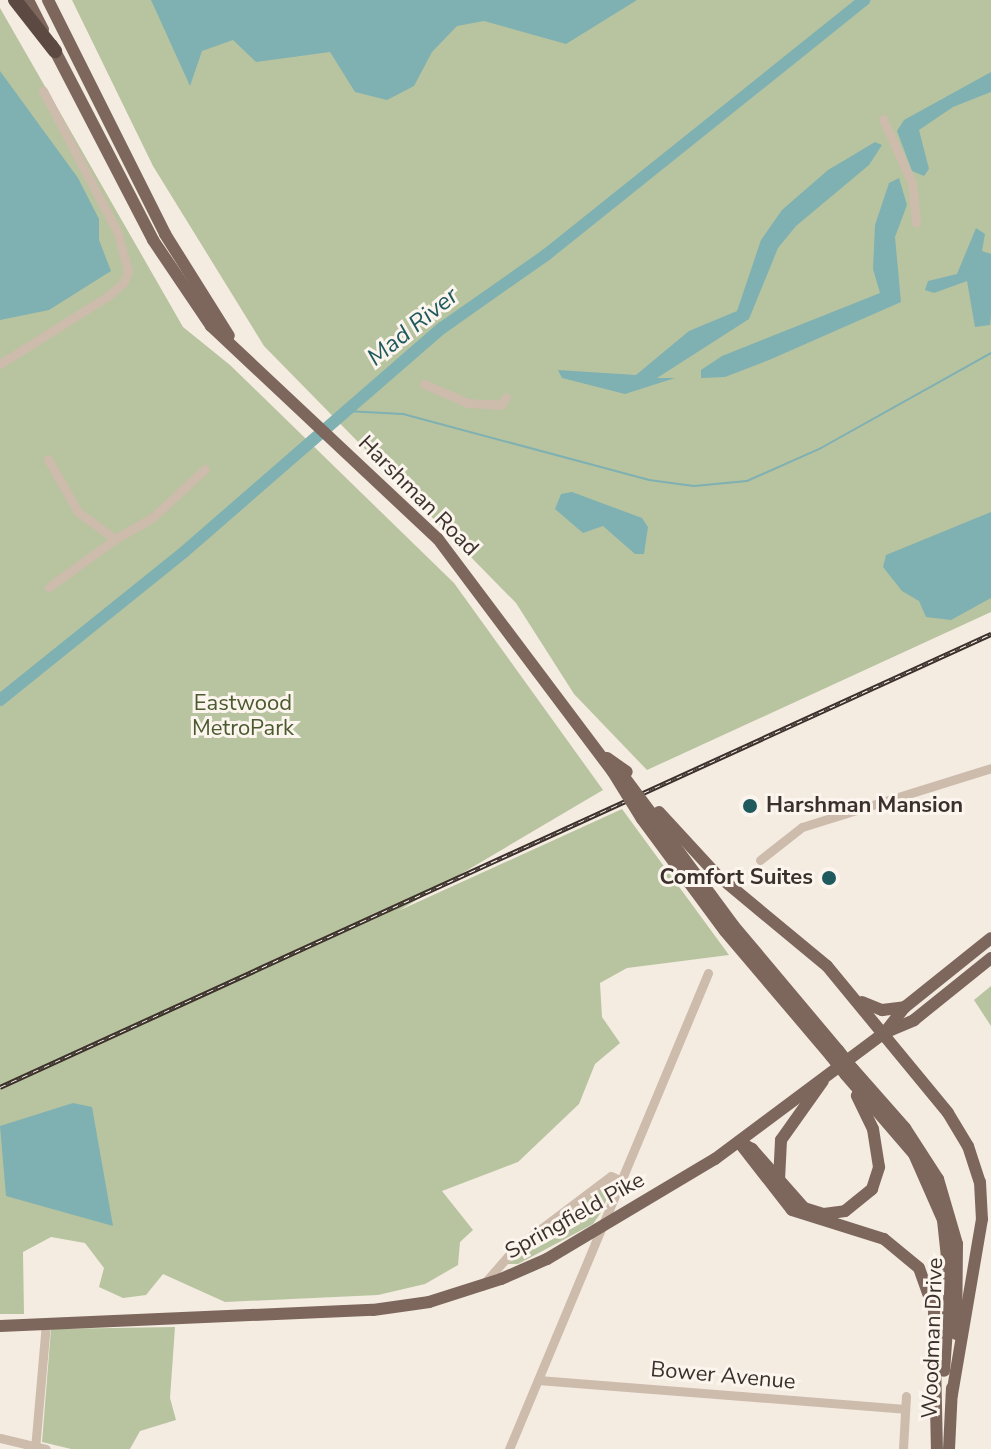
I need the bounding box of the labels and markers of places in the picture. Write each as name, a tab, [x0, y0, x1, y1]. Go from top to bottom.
place label: Harshman Mansion	[766, 793, 963, 819]
marker: Harshman Mansion	[741, 797, 759, 815]
place label: Comfort Suites	[660, 865, 813, 891]
marker: Comfort Suites	[820, 869, 838, 887]

